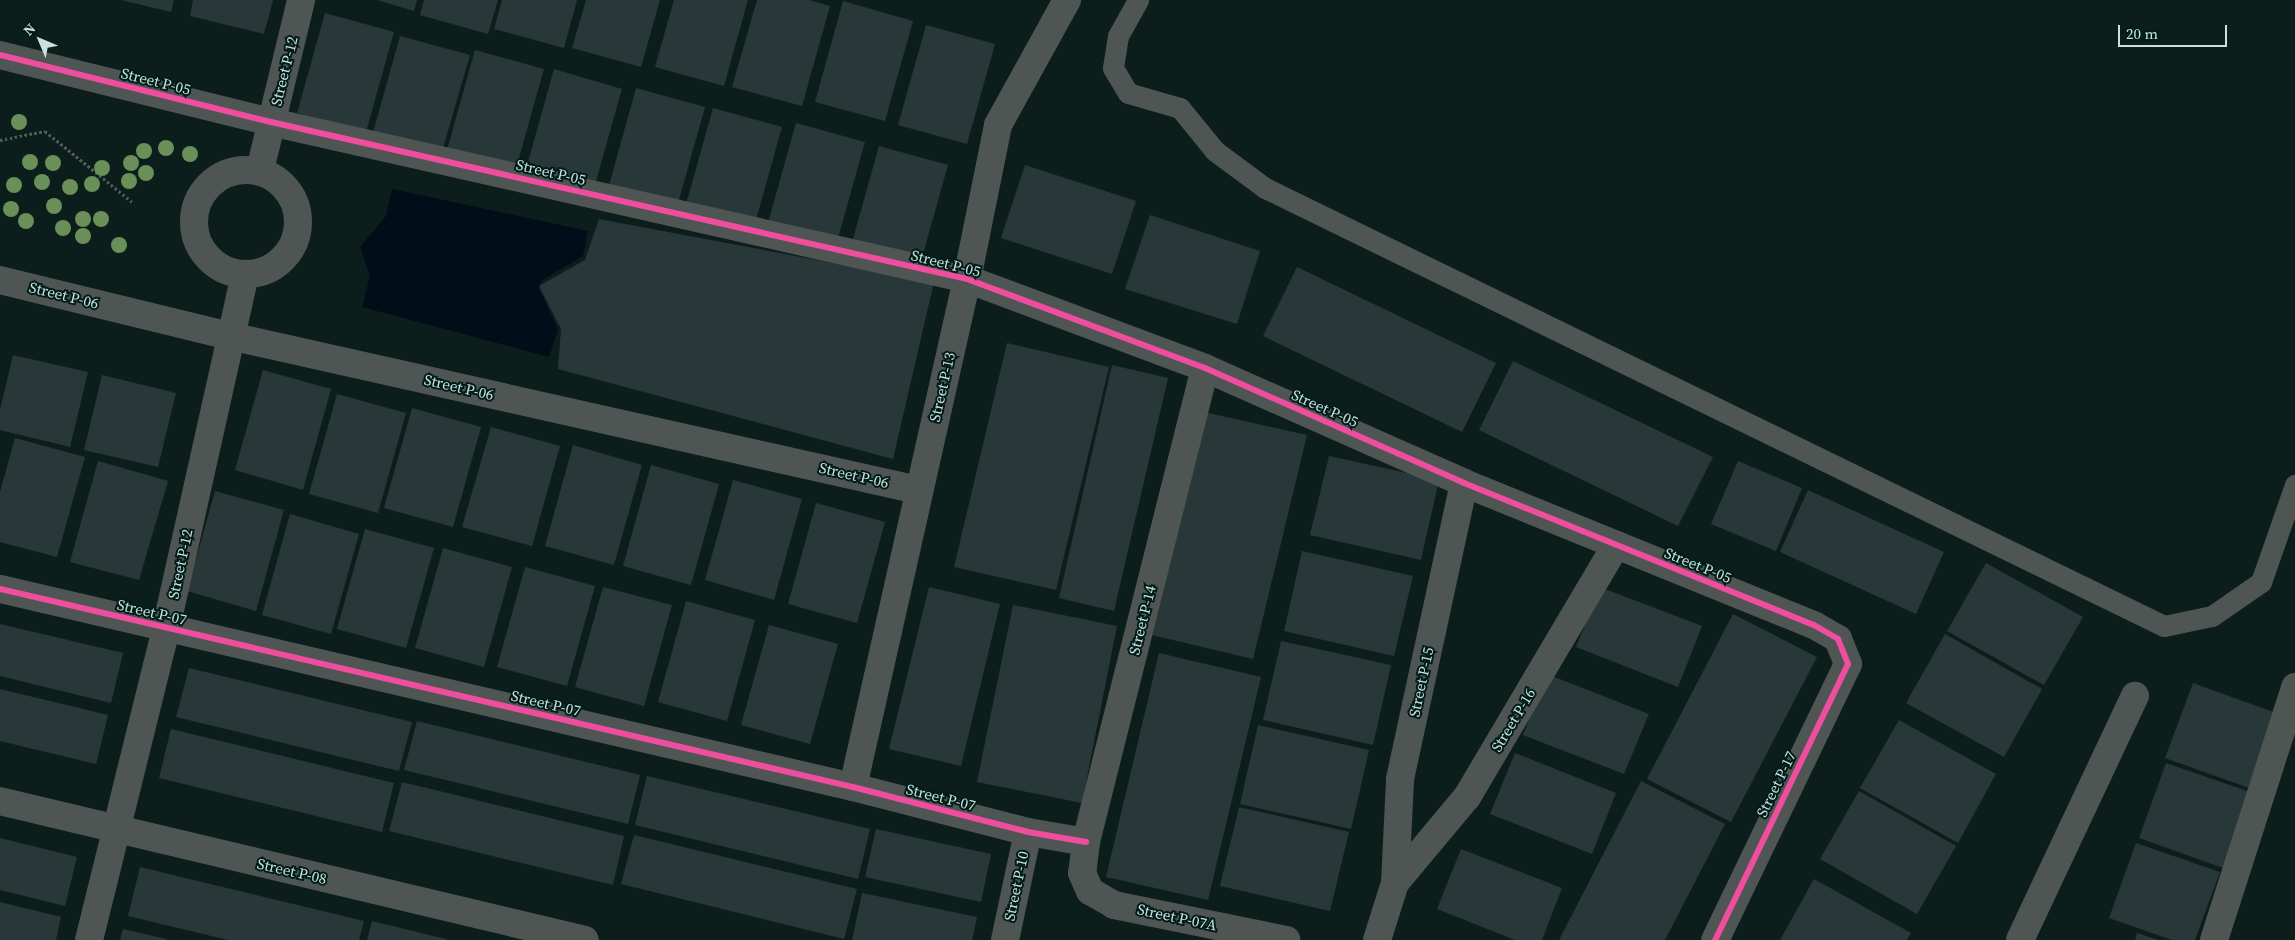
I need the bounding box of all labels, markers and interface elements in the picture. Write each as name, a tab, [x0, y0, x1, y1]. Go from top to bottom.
north arrow	[15, 15, 65, 65]
scale bar	[2120, 15, 2229, 47]
text: N	[19, 19, 40, 40]
text: 20 m	[2126, 23, 2158, 44]
street label: Street P-12	[267, 34, 301, 108]
street label: Street P-05	[119, 64, 193, 98]
street label: Street P-05	[514, 155, 588, 189]
street label: Street P-05	[909, 246, 983, 280]
street label: Street P-06	[27, 278, 101, 312]
street label: Street P-13	[925, 350, 959, 424]
street label: Street P-06	[422, 370, 496, 404]
street label: Street P-05	[1289, 385, 1361, 431]
street label: Street P-06	[817, 458, 891, 492]
street label: Street P-12	[164, 528, 196, 600]
street label: Street P-05	[1662, 543, 1734, 587]
street label: Street P-14	[1125, 583, 1159, 657]
street label: Street P-07	[115, 595, 189, 629]
street label: Street P-15	[1405, 646, 1437, 718]
street label: Street P-16	[1487, 685, 1539, 755]
street label: Street P-07	[509, 686, 583, 720]
street label: Street P-17	[1752, 748, 1800, 820]
street label: Street P-07	[904, 780, 978, 814]
street label: Street P-10	[1000, 850, 1032, 922]
street label: Street P-08	[255, 854, 329, 888]
street label: Street P-07A	[1136, 900, 1218, 934]

